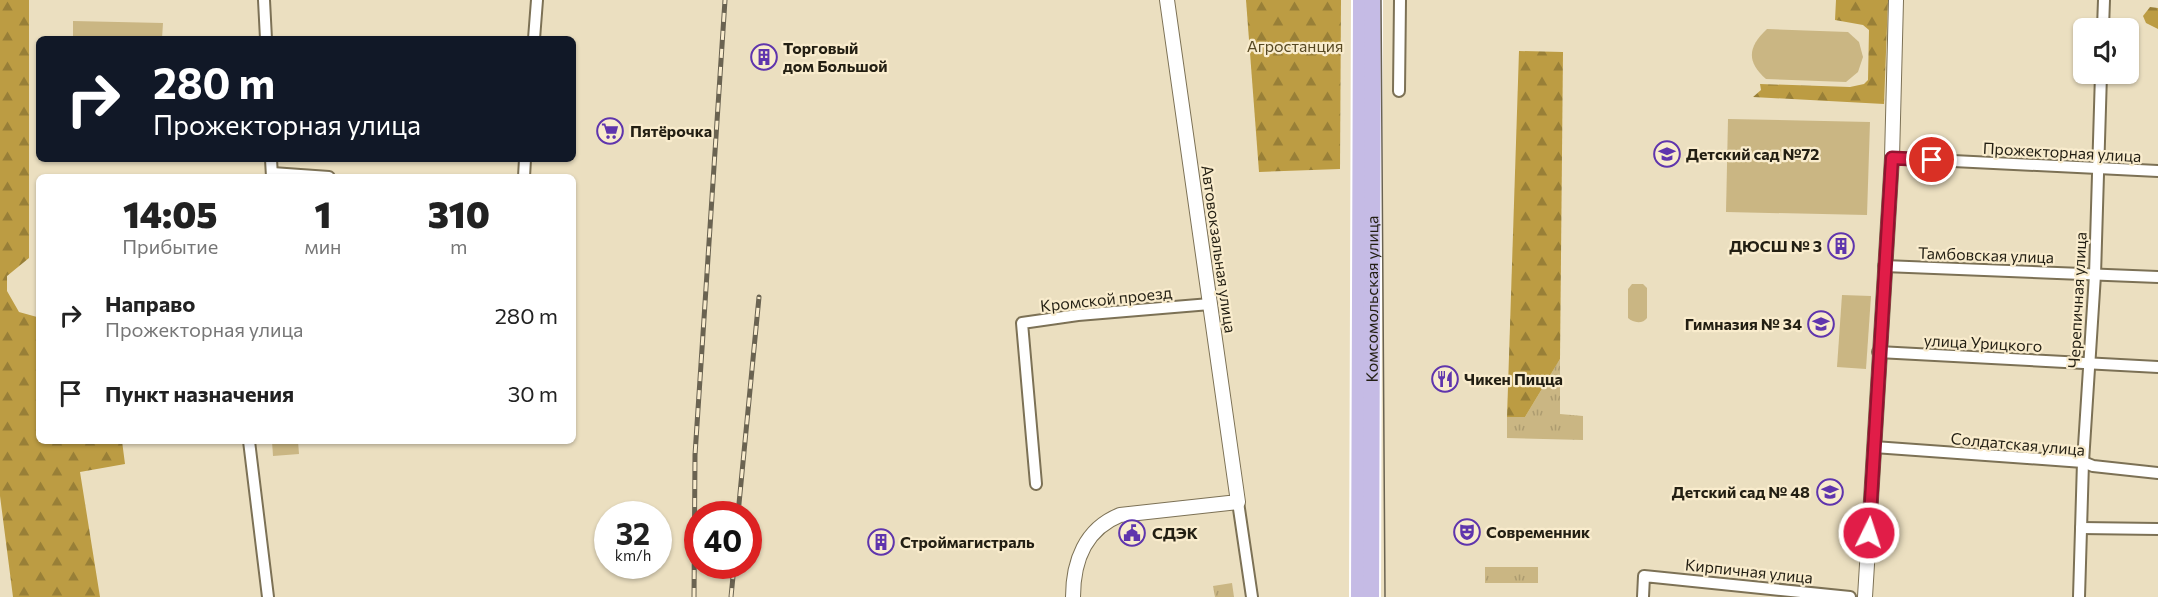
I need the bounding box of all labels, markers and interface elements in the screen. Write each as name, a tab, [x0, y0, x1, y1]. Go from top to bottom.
map controls	[2073, 18, 2139, 84]
button: sound	[2073, 18, 2139, 84]
park label: Агростанция	[1247, 36, 1343, 55]
place label: Торговый дом Большой	[783, 38, 888, 75]
building icon: Торговый дом Большой	[749, 42, 779, 72]
text: 280 m	[153, 56, 275, 108]
icon: right	[54, 60, 132, 138]
text: Прожекторная улица	[153, 108, 421, 141]
supermarket icon: Пятёрочка	[595, 116, 625, 146]
place label: Пятёрочка	[630, 121, 712, 140]
pin	[1906, 134, 1957, 185]
street label: Прожекторная улица	[1982, 138, 2142, 165]
school or university icon: Детский сад №72	[1652, 139, 1682, 169]
icon: arrive	[1915, 143, 1948, 176]
place label: Детский сад №72	[1686, 144, 1819, 163]
street label: Автовокзальная улица	[1198, 164, 1241, 334]
text: 14:05	[123, 191, 217, 235]
text: 1	[315, 191, 331, 235]
text: 310	[428, 191, 490, 235]
street label: Комсомольская улица	[1362, 216, 1381, 382]
building icon: ДЮСШ № 3	[1826, 231, 1856, 261]
street label: Черепичная улица	[2063, 231, 2090, 369]
text: Прибытие	[122, 234, 218, 258]
text: мин	[304, 234, 342, 258]
text: m	[450, 234, 467, 258]
place label: ДЮСШ № 3	[1729, 236, 1822, 255]
street label: Тамбовская улица	[1918, 243, 2054, 266]
street label: Кромской проезд	[1039, 282, 1173, 315]
text: Направо	[105, 290, 195, 317]
icon: right	[54, 299, 87, 332]
text: 280 m	[495, 302, 558, 329]
school or university icon: Гимназия № 34	[1806, 309, 1836, 339]
place label: Гимназия № 34	[1685, 314, 1802, 333]
text: Прожекторная улица	[105, 317, 303, 341]
street label: улица Урицкого	[1923, 330, 2043, 355]
restaurant icon: Чикен Пицца	[1430, 364, 1460, 394]
place label: Чикен Пицца	[1464, 369, 1563, 388]
icon: arrive	[54, 377, 87, 410]
text: Пункт назначения	[105, 380, 294, 407]
text: 30 m	[508, 380, 558, 407]
street label: Солдатская улица	[1950, 428, 2086, 459]
school or university icon: Детский сад № 48	[1815, 477, 1845, 507]
place label: Детский сад № 48	[1672, 482, 1810, 501]
speed limit sign: 40	[684, 501, 762, 579]
position arrow	[1837, 501, 1901, 565]
text: 32	[616, 514, 650, 551]
theatre icon: Современник	[1452, 517, 1482, 547]
public building icon: СДЭК	[1117, 518, 1147, 548]
place label: Современник	[1486, 522, 1590, 541]
place label: СДЭК	[1152, 523, 1198, 542]
building icon: Строймагистраль	[866, 527, 896, 557]
place label: Строймагистраль	[900, 532, 1035, 551]
text: km/h	[615, 546, 651, 564]
street label: Кирпичная улица	[1684, 554, 1814, 587]

